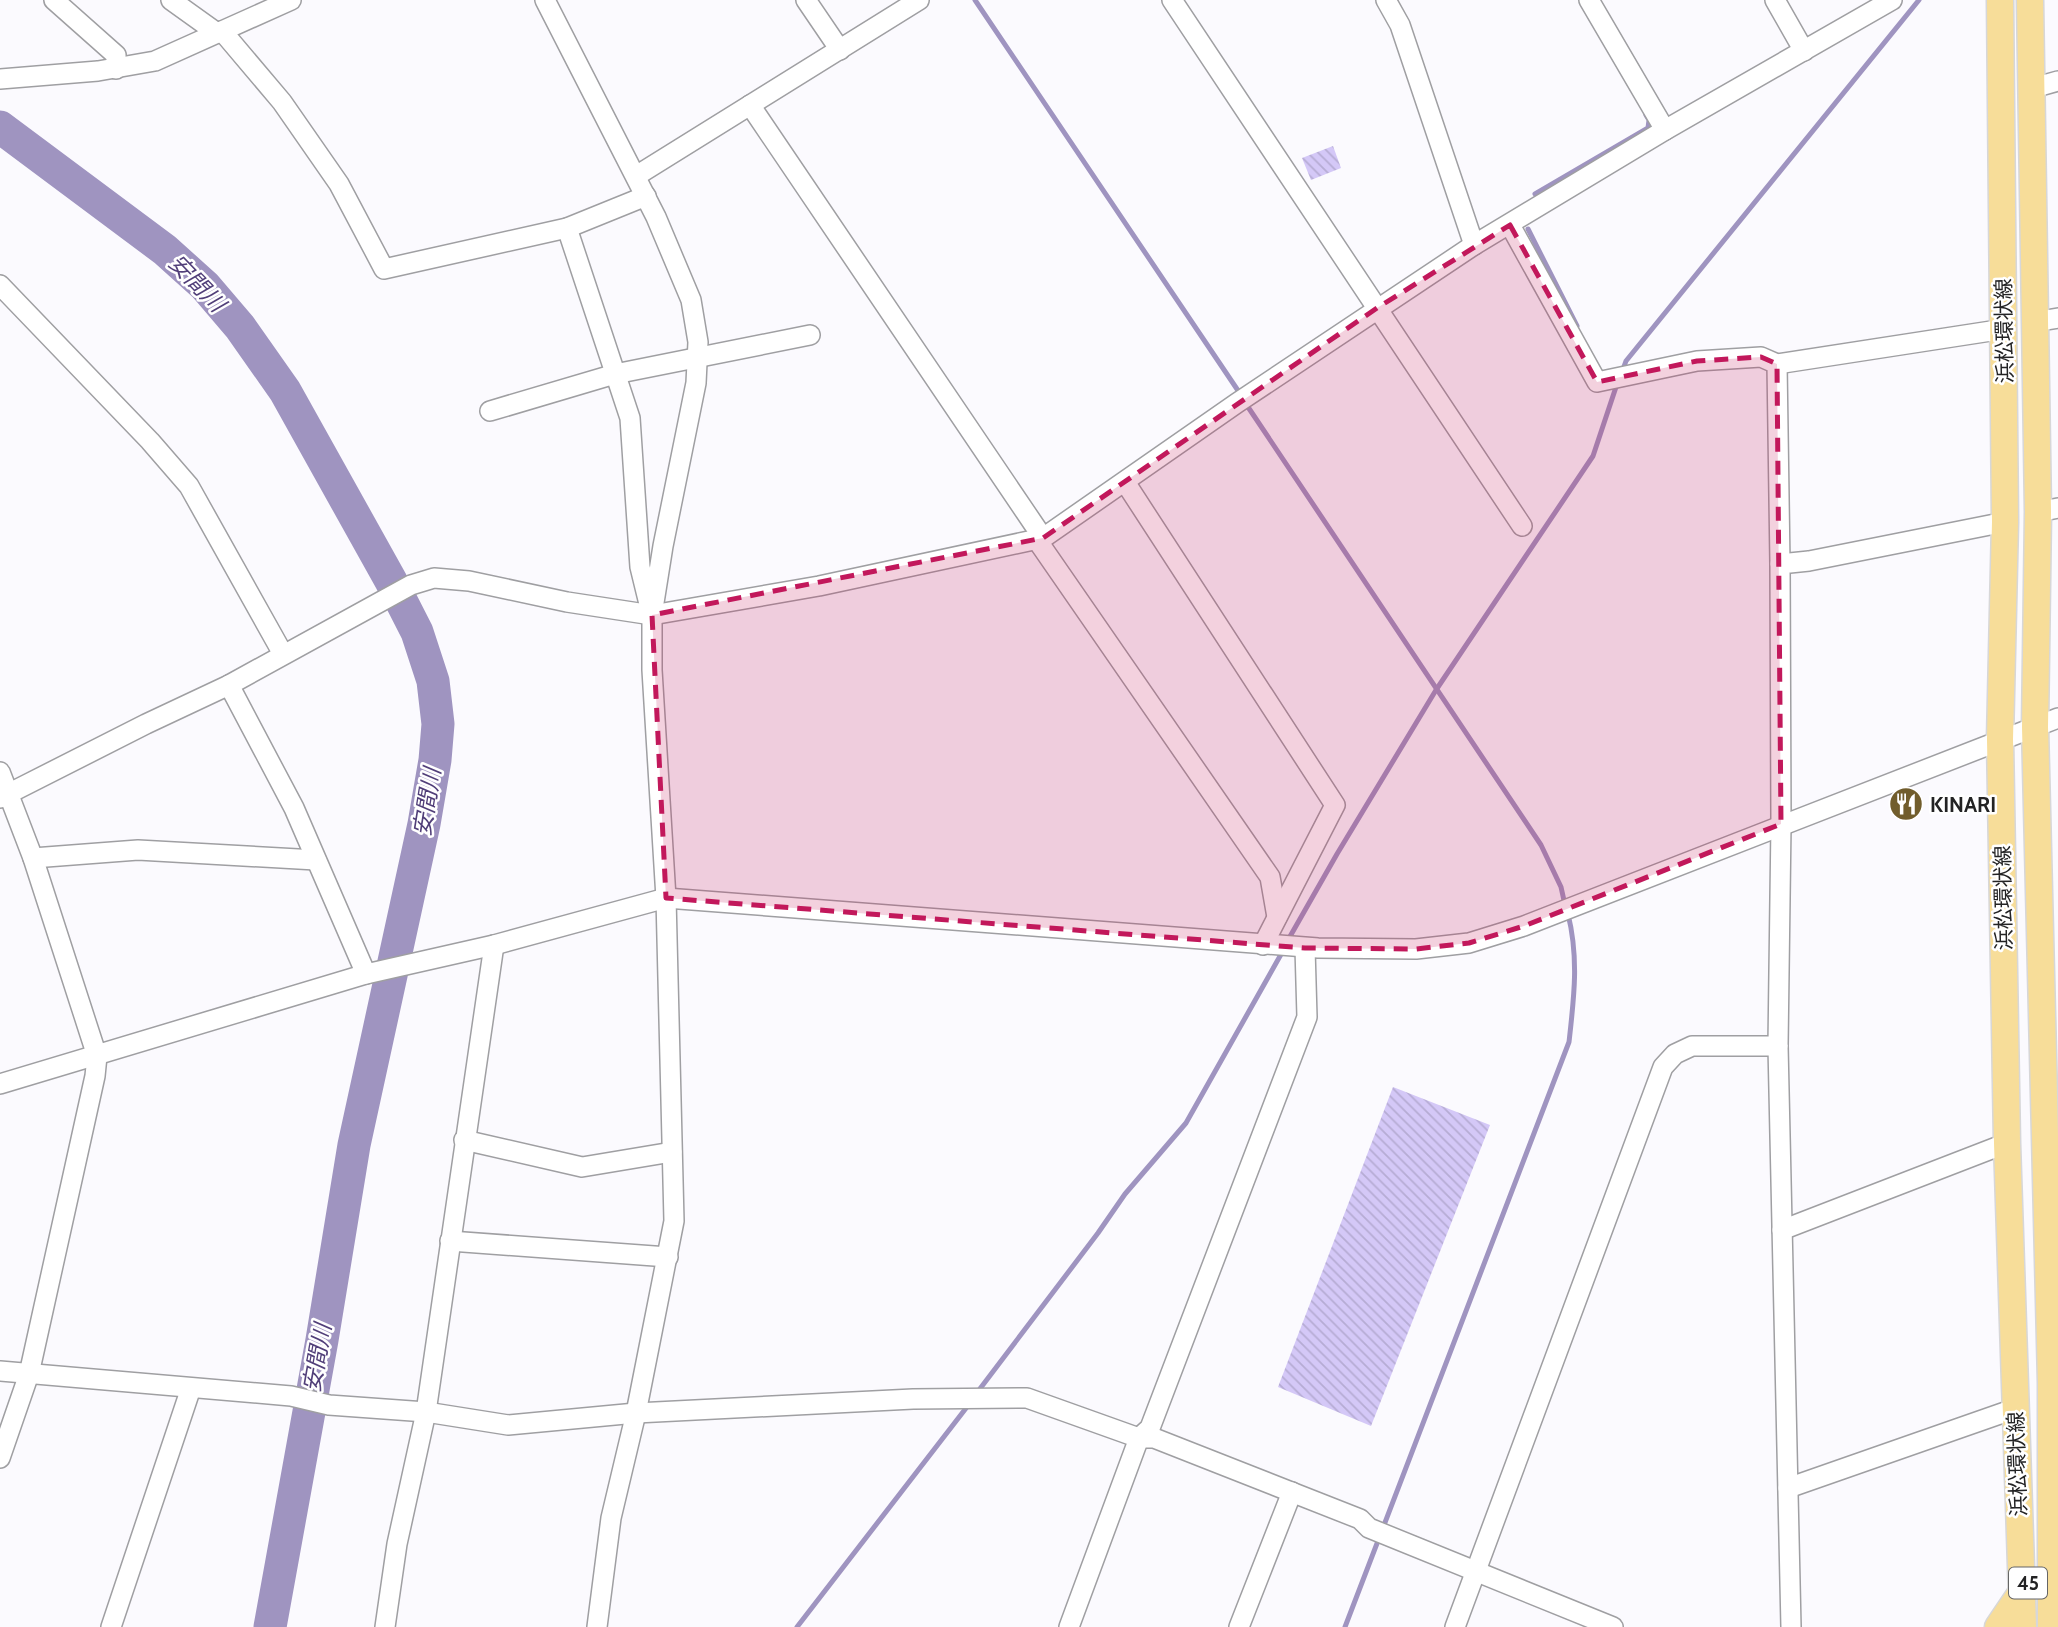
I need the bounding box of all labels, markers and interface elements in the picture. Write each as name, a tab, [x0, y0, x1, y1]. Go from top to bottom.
water label: 安間川	[163, 248, 233, 320]
street label: 浜松環状線	[1991, 278, 2017, 384]
water label: 安間川	[408, 763, 447, 838]
restaurant icon: KINARI	[1887, 785, 1925, 823]
place label: KINARI	[1930, 792, 1996, 817]
street label: 浜松環状線	[1990, 845, 2016, 951]
water label: 安間川	[297, 1319, 337, 1394]
street label: 浜松環状線	[2003, 1411, 2031, 1517]
road number: 45	[2009, 1568, 2047, 1598]

